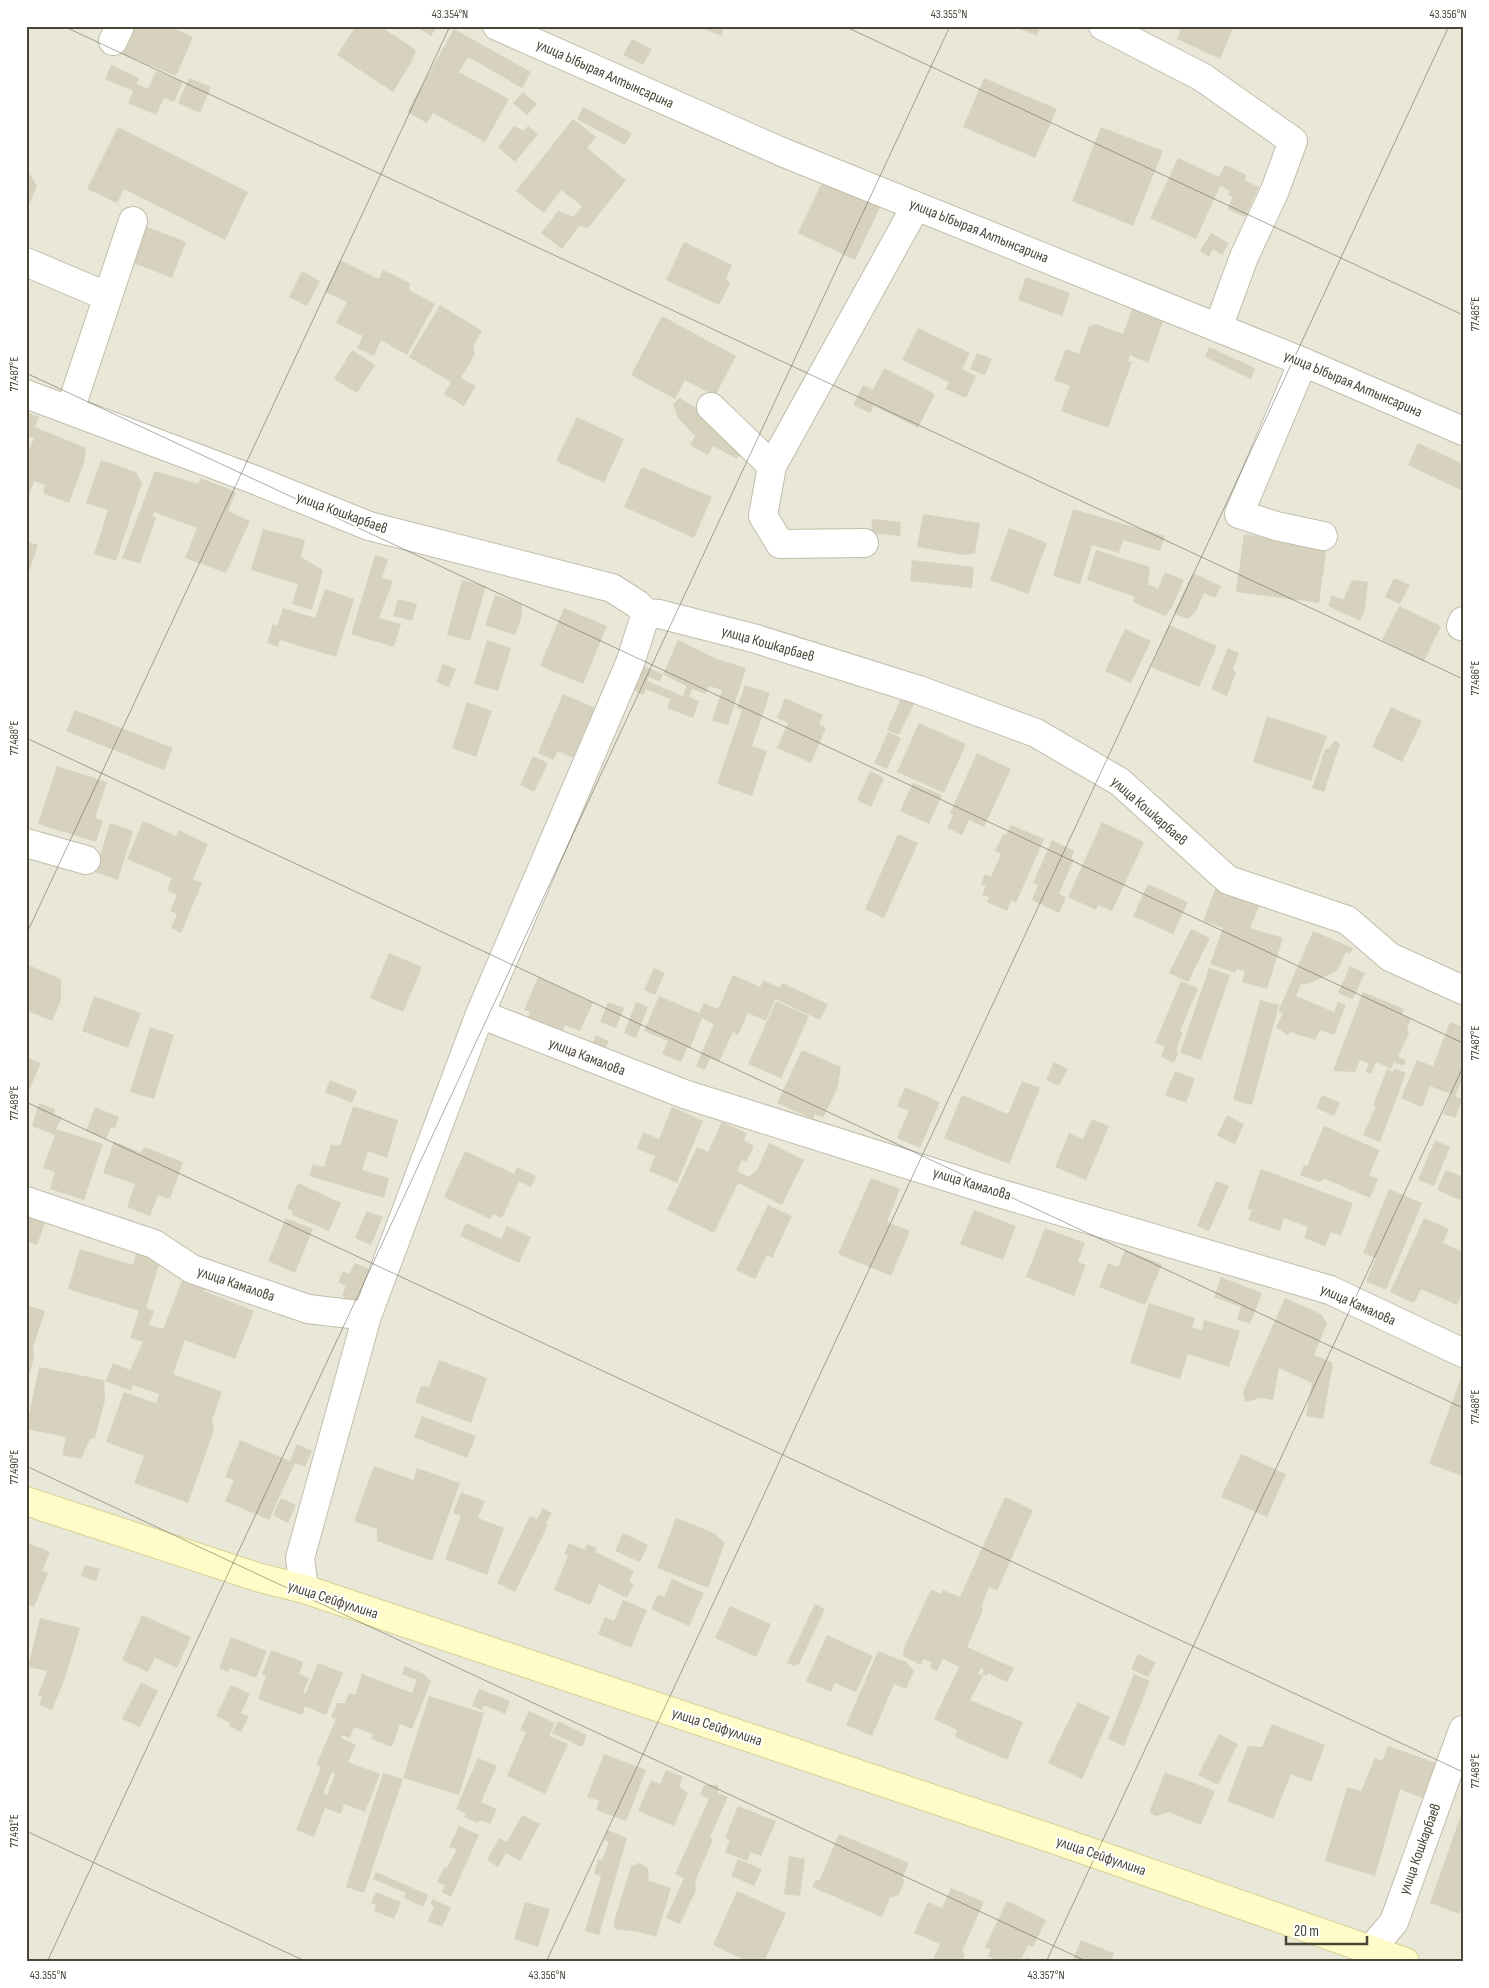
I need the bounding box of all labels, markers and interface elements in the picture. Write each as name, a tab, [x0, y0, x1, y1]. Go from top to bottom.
text: 43.354°N	[432, 7, 468, 22]
text: 43.355°N	[931, 7, 967, 22]
text: 43.356°N	[1429, 7, 1467, 22]
street label: улица Ыбырая Алтынсарина	[533, 35, 677, 113]
street label: улица Ыбырая Алтынсарина	[907, 194, 1052, 268]
text: 77.485°E	[1468, 297, 1483, 331]
street label: улица Ыбырая Алтынсарина	[1281, 346, 1425, 422]
text: 77.487°E	[7, 357, 22, 391]
street label: улица Кошкарбаев	[294, 488, 390, 538]
street label: улица Кошкарбаев	[719, 622, 817, 666]
text: 77.486°E	[1468, 661, 1483, 695]
text: 77.488°E	[7, 721, 22, 755]
street label: улица Кошкарбаев	[1107, 772, 1191, 850]
text: 77.487°E	[1468, 1026, 1483, 1060]
street label: улица Камалова	[546, 1034, 628, 1080]
text: 77.489°E	[7, 1085, 22, 1120]
street label: улица Камалова	[931, 1163, 1014, 1205]
street label: улица Камалова	[195, 1262, 277, 1306]
street label: улица Камалова	[1317, 1280, 1399, 1330]
text: 77.488°E	[1468, 1390, 1483, 1424]
text: 77.490°E	[7, 1449, 22, 1485]
street label: улица Сейфуллина	[285, 1576, 381, 1624]
street label: улица Сейфуллина	[669, 1703, 765, 1751]
text: 77.489°E	[1468, 1753, 1483, 1788]
street label: улица Кошкарбаев	[1395, 1801, 1445, 1897]
text: 77.491°E	[7, 1814, 22, 1848]
street label: улица Сейфуллина	[1054, 1832, 1149, 1880]
scale bar	[1286, 1913, 1368, 1945]
text: 20 m	[1294, 1922, 1319, 1941]
text: 43.355°N	[30, 1968, 66, 1983]
text: 43.356°N	[528, 1968, 566, 1983]
text: 43.357°N	[1027, 1968, 1065, 1983]

